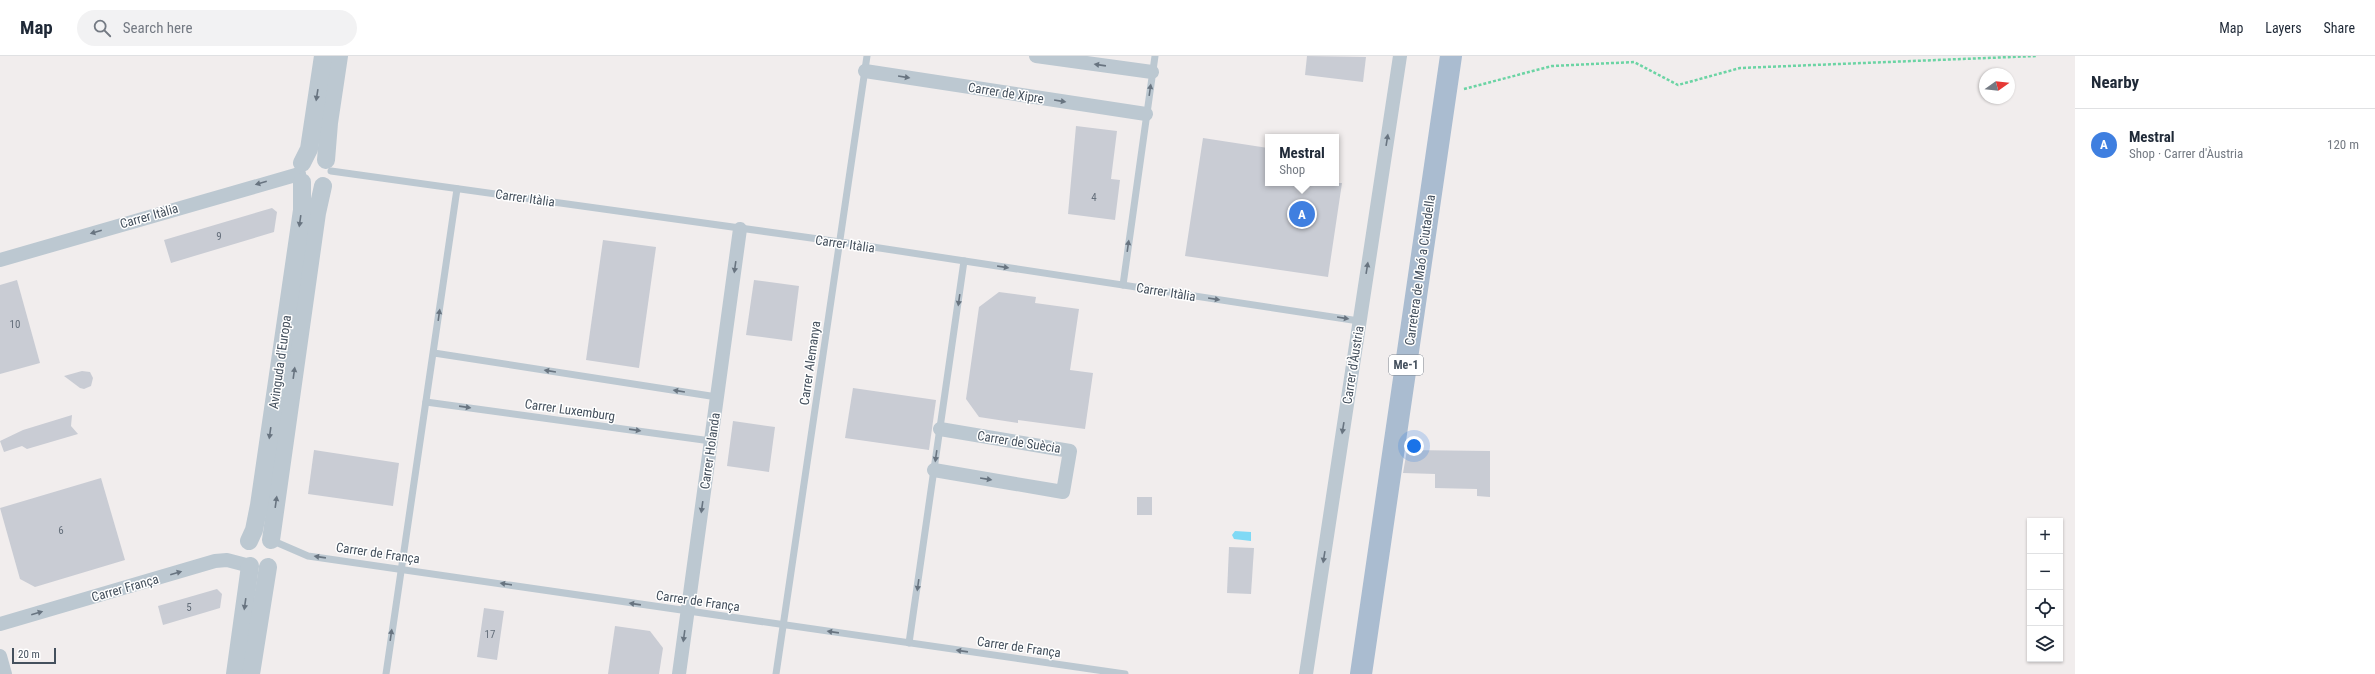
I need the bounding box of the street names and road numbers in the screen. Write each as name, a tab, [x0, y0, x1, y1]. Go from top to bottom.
street label: Carrer de Xipre	[967, 80, 1045, 106]
street label: Carrer Itàlia	[494, 186, 556, 210]
street label: Carretera de Maó a Ciutadella	[1402, 194, 1438, 346]
street label: Carrer Itàlia	[118, 201, 180, 231]
street label: Carrer Itàlia	[814, 232, 876, 256]
street label: Carrer Itàlia	[1135, 280, 1197, 304]
street label: Avinguda d'Europa	[266, 314, 294, 410]
street label: Carrer Alemanya	[797, 320, 823, 406]
street label: Carrer d'Àustria	[1339, 325, 1367, 405]
road number: Me-1	[1389, 355, 1423, 375]
street label: Carrer Luxemburg	[524, 396, 616, 424]
street label: Carrer Holanda	[697, 412, 723, 490]
street label: Carrer de Suècia	[976, 428, 1062, 456]
street label: Carrer de França	[335, 540, 421, 566]
street label: Carrer França	[90, 571, 160, 605]
street label: Carrer de França	[655, 588, 741, 614]
street label: Carrer de França	[976, 634, 1062, 660]

